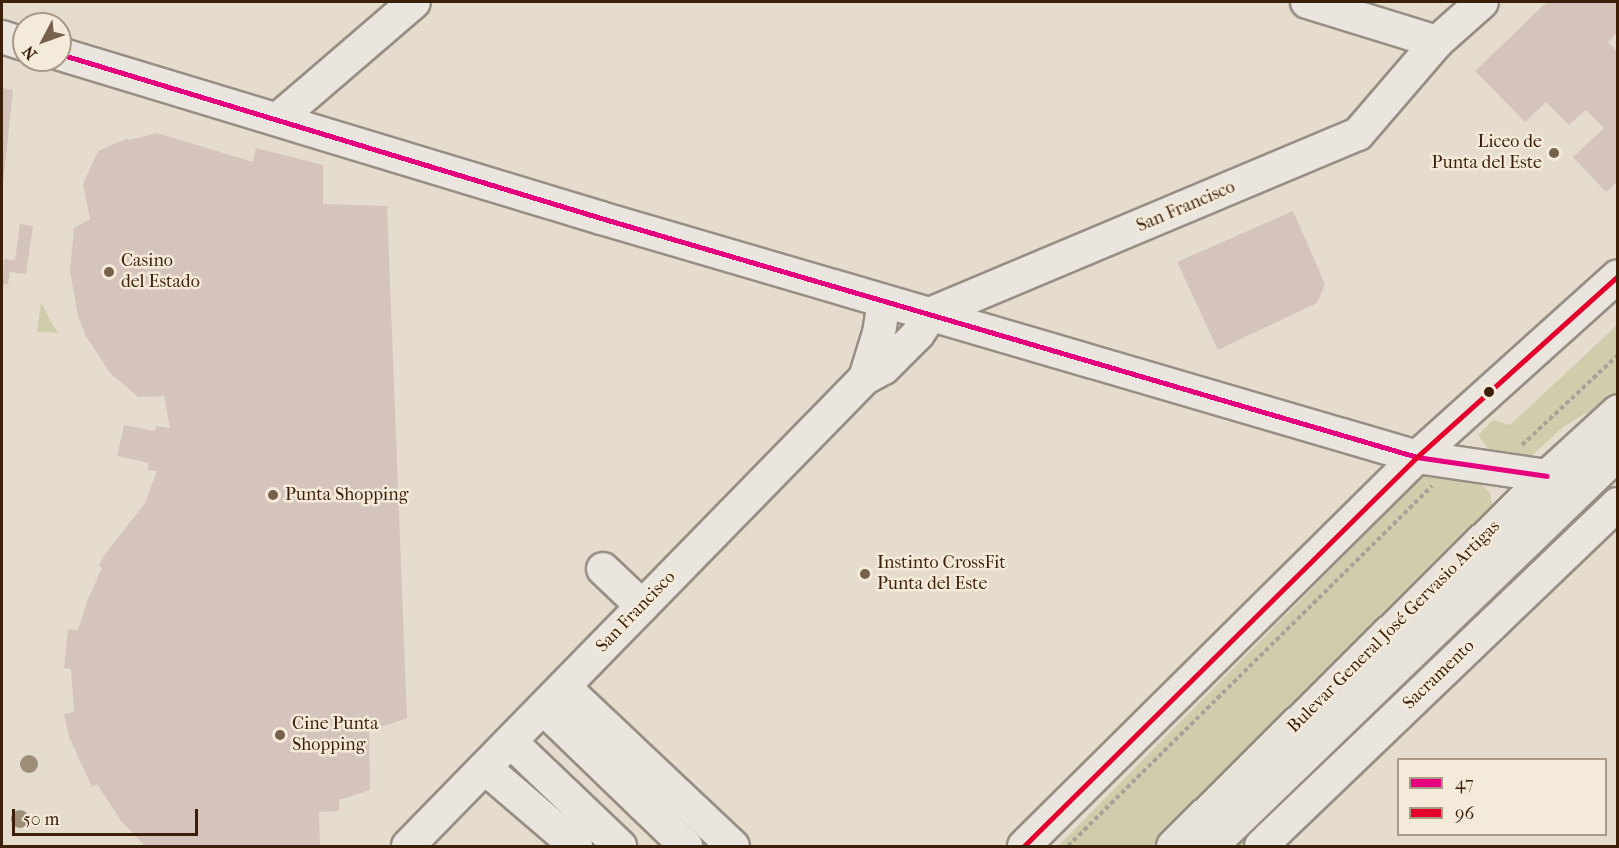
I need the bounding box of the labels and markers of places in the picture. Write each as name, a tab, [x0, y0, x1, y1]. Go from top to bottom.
place label: Liceo de Punta del Este	[1432, 132, 1542, 174]
marker: Liceo de Punta del Este	[1547, 146, 1561, 160]
place label: Casino del Estado	[121, 251, 200, 294]
marker: Casino del Estado	[102, 265, 116, 279]
unlabelled marker	[1483, 386, 1495, 398]
place label: Punta Shopping	[285, 484, 408, 506]
marker: Punta Shopping	[266, 488, 280, 502]
place label: Instinto CrossFit Punta del Este	[877, 553, 1006, 596]
marker: Instinto CrossFit Punta del Este	[858, 567, 872, 581]
place label: Cine Punta Shopping	[292, 714, 379, 756]
marker: Cine Punta Shopping	[273, 728, 287, 742]

